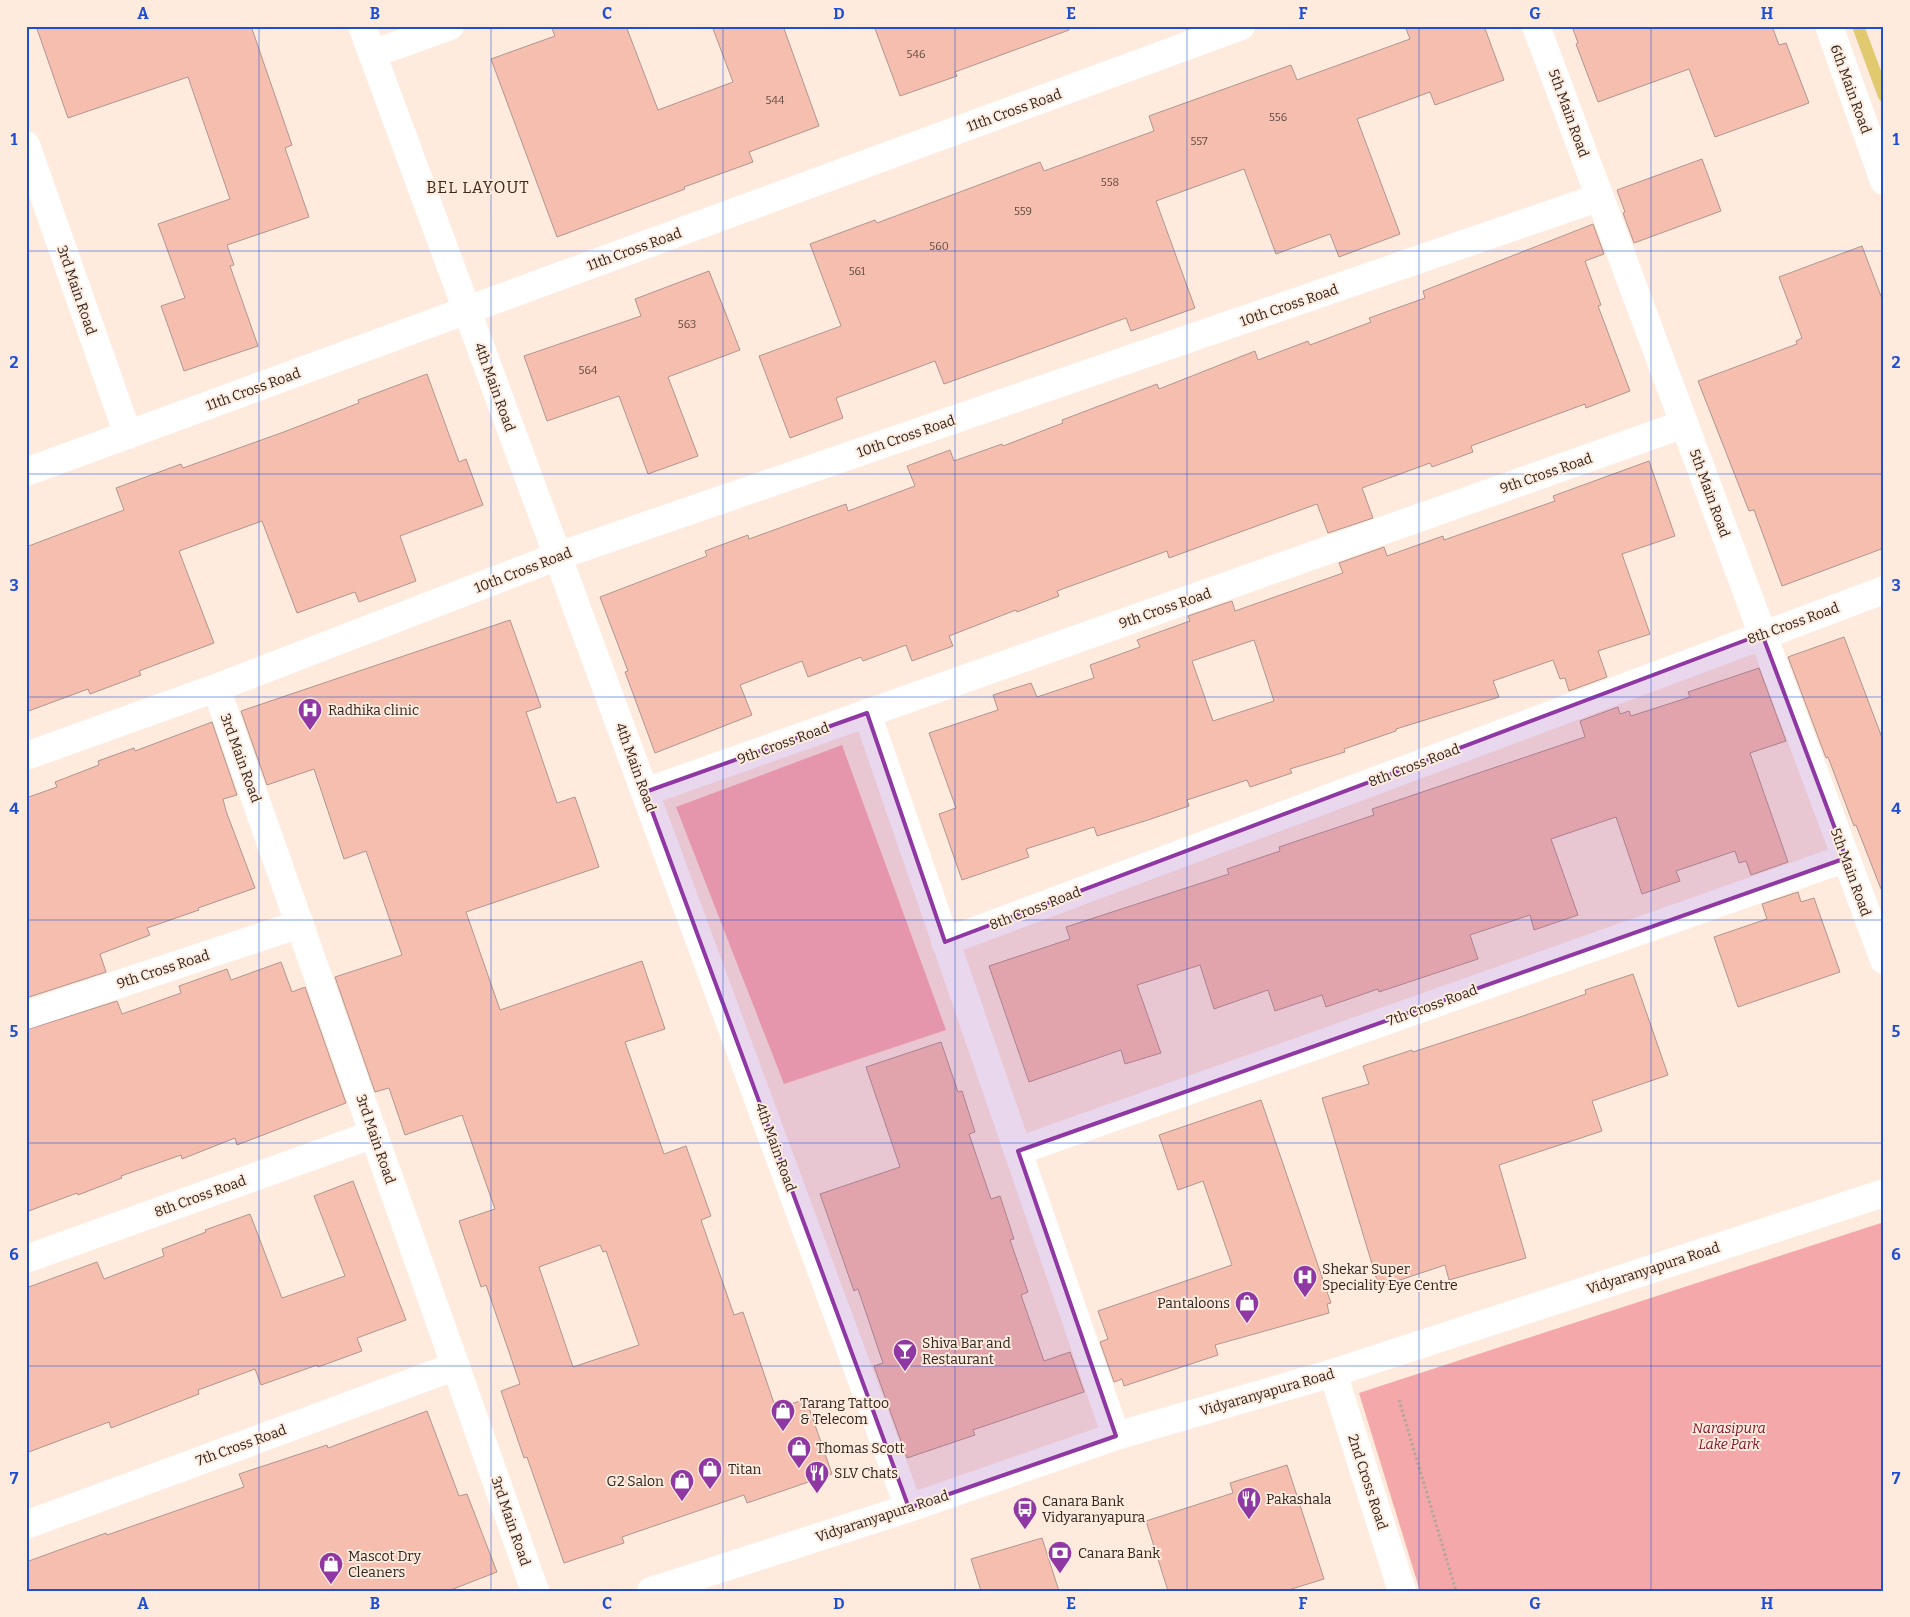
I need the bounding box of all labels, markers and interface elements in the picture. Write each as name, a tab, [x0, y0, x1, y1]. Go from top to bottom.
text: A	[137, 4, 149, 23]
text: B	[370, 4, 380, 23]
text: C	[602, 4, 612, 23]
text: D	[833, 4, 845, 23]
text: E	[1066, 4, 1076, 23]
text: F	[1299, 4, 1308, 23]
text: G	[1529, 4, 1541, 23]
text: H	[1761, 4, 1774, 23]
street label: 6th Main Road	[1827, 42, 1874, 136]
house number: 546	[907, 48, 925, 61]
street label: 5th Main Road	[1545, 67, 1592, 160]
street label: 11th Cross Road	[965, 85, 1064, 135]
house number: 544	[766, 94, 785, 107]
house number: 556	[1269, 111, 1287, 124]
text: 1	[11, 130, 18, 149]
text: 1	[1893, 130, 1900, 149]
house number: 557	[1190, 135, 1208, 148]
house number: 558	[1101, 176, 1119, 189]
district label: BEL LAYOUT	[426, 178, 530, 197]
house number: 559	[1014, 205, 1032, 218]
street label: 11th Cross Road	[585, 224, 684, 274]
house number: 560	[929, 240, 949, 253]
street label: 3rd Main Road	[53, 243, 100, 337]
house number: 561	[849, 265, 866, 278]
street label: 10th Cross Road	[1238, 281, 1340, 330]
house number: 563	[678, 318, 696, 331]
street label: 4th Main Road	[471, 340, 518, 434]
text: 2	[9, 353, 19, 372]
text: 2	[1891, 353, 1901, 372]
street label: 11th Cross Road	[204, 364, 303, 414]
house number: 564	[579, 364, 598, 377]
street label: 10th Cross Road	[855, 412, 957, 461]
street label: 5th Main Road	[1686, 447, 1733, 540]
street label: 9th Cross Road	[1498, 450, 1594, 497]
street label: 10th Cross Road	[472, 544, 574, 597]
text: 3	[9, 576, 19, 595]
text: 3	[1891, 576, 1901, 595]
street label: 9th Cross Road	[1117, 585, 1213, 632]
street label: 8th Cross Road	[1745, 599, 1841, 648]
hospital icon: Radhika clinic	[297, 697, 323, 731]
place label: Radhika clinic	[328, 702, 419, 719]
street label: 3rd Main Road	[217, 711, 264, 805]
street label: 9th Cross Road	[735, 719, 831, 768]
street label: 4th Main Road	[612, 720, 659, 814]
street label: 8th Cross Road	[1366, 740, 1462, 791]
text: 4	[9, 799, 19, 818]
text: 4	[1891, 799, 1901, 818]
street label: 5th Main Road	[1827, 826, 1874, 919]
street label: 8th Cross Road	[987, 883, 1083, 934]
street label: 9th Cross Road	[115, 947, 212, 992]
street label: 7th Cross Road	[1385, 981, 1480, 1030]
text: 5	[10, 1022, 19, 1041]
text: 5	[1892, 1022, 1901, 1041]
street label: 3rd Main Road	[352, 1092, 399, 1186]
street label: 4th Main Road	[752, 1100, 799, 1194]
street label: 8th Cross Road	[152, 1172, 248, 1221]
street label: Vidyaranyapura Road	[1584, 1239, 1722, 1298]
text: 6	[9, 1245, 19, 1264]
text: 6	[1891, 1245, 1901, 1264]
place label: Shekar Super Speciality Eye Centre	[1322, 1261, 1458, 1294]
hospital icon: Shekar Super Speciality Eye Centre	[1292, 1264, 1318, 1298]
shop icon: Pantaloons	[1234, 1290, 1260, 1324]
place label: Pantaloons	[1157, 1295, 1230, 1312]
place label: Shiva Bar and Restaurant	[922, 1335, 1011, 1368]
bar icon: Shiva Bar and Restaurant	[892, 1338, 918, 1372]
street label: Vidyaranyapura Road	[1198, 1365, 1336, 1420]
place label: Tarang Tattoo & Telecom	[800, 1395, 889, 1428]
shop icon: Tarang Tattoo & Telecom	[770, 1398, 796, 1432]
park label: Narasipura Lake Park	[1692, 1420, 1766, 1453]
street label: 7th Cross Road	[194, 1421, 289, 1470]
street label: 2nd Cross Road	[1344, 1432, 1391, 1532]
shop icon: Thomas Scott	[786, 1435, 812, 1469]
place label: Thomas Scott	[816, 1440, 905, 1457]
shop icon: Titan	[697, 1456, 723, 1490]
restaurant icon: SLV Chats	[804, 1460, 830, 1494]
place label: Titan	[728, 1461, 762, 1478]
place label: SLV Chats	[834, 1465, 898, 1482]
shop icon: G2 Salon	[669, 1468, 695, 1502]
text: 7	[10, 1469, 19, 1488]
text: 7	[1892, 1469, 1901, 1488]
place label: G2 Salon	[607, 1473, 664, 1490]
street label: 3rd Main Road	[487, 1474, 534, 1568]
restaurant icon: Pakashala	[1236, 1486, 1262, 1520]
street label: Vidyaranyapura Road	[813, 1487, 951, 1546]
place label: Pakashala	[1266, 1491, 1332, 1508]
place label: Canara Bank Vidyaranyapura	[1042, 1493, 1146, 1526]
bus stop icon: Canara Bank Vidyaranyapura	[1012, 1496, 1038, 1530]
bank icon: Canara Bank	[1047, 1540, 1073, 1574]
place label: Canara Bank	[1078, 1545, 1160, 1562]
place label: Mascot Dry Cleaners	[348, 1548, 422, 1581]
shop icon: Mascot Dry Cleaners	[318, 1551, 344, 1585]
text: A	[137, 1594, 149, 1613]
text: B	[370, 1594, 380, 1613]
text: C	[602, 1594, 612, 1613]
text: D	[833, 1594, 845, 1613]
text: E	[1066, 1594, 1076, 1613]
text: F	[1299, 1594, 1308, 1613]
text: G	[1529, 1594, 1541, 1613]
text: H	[1761, 1594, 1774, 1613]

